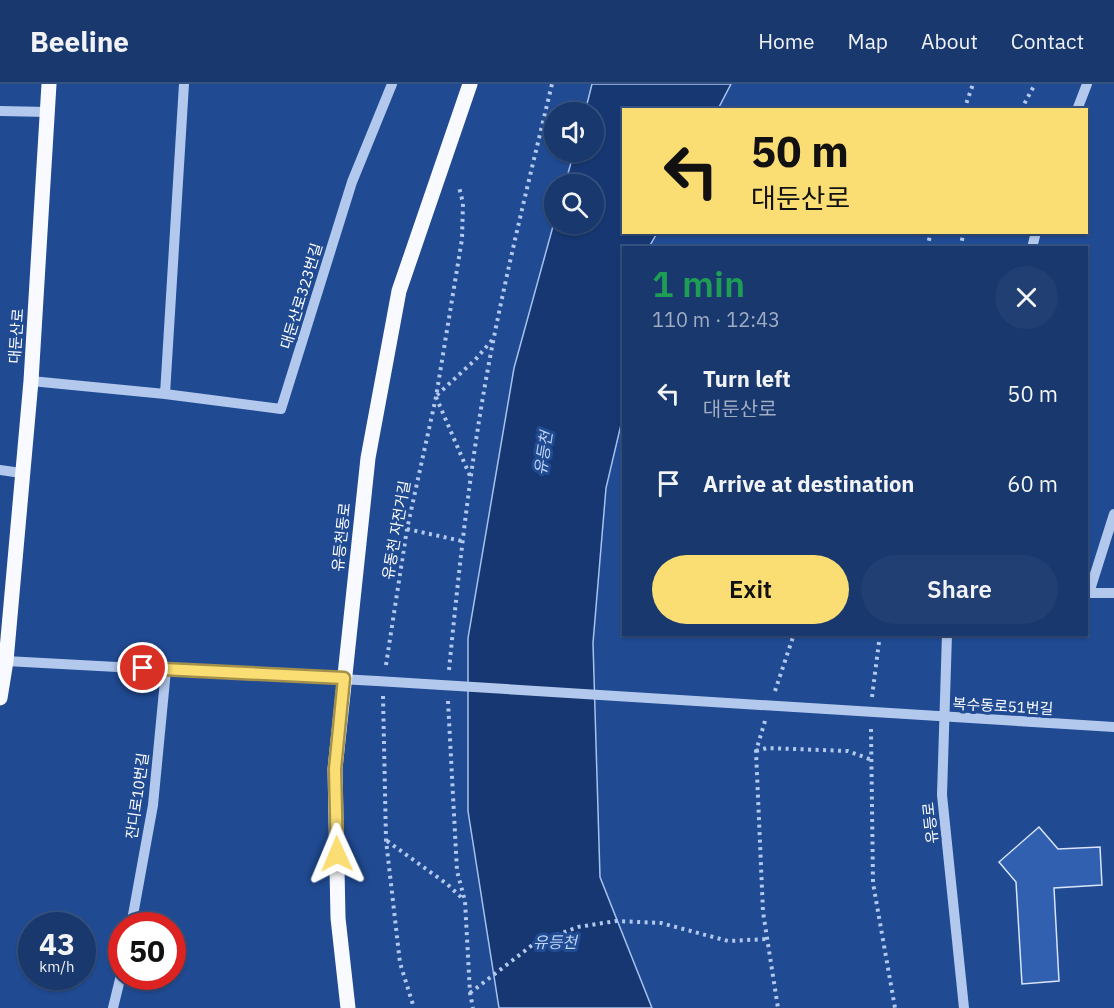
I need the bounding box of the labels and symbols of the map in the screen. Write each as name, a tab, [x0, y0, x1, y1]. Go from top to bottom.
street label: 대둔산로323번길	[276, 241, 326, 351]
street label: 대둔산로	[5, 308, 27, 364]
water label: 유등천	[530, 427, 557, 476]
street label: 유동천 자전거길	[378, 479, 414, 581]
street label: 유등천동로	[328, 502, 354, 572]
pin	[117, 642, 168, 693]
street label: 복수동로51번길	[952, 694, 1054, 718]
street label: 잔디로10번길	[122, 752, 152, 840]
street label: 유등로	[918, 801, 942, 845]
position arrow	[305, 822, 369, 886]
speed limit sign: 50	[108, 912, 186, 990]
water label: 유등천	[533, 932, 579, 952]

